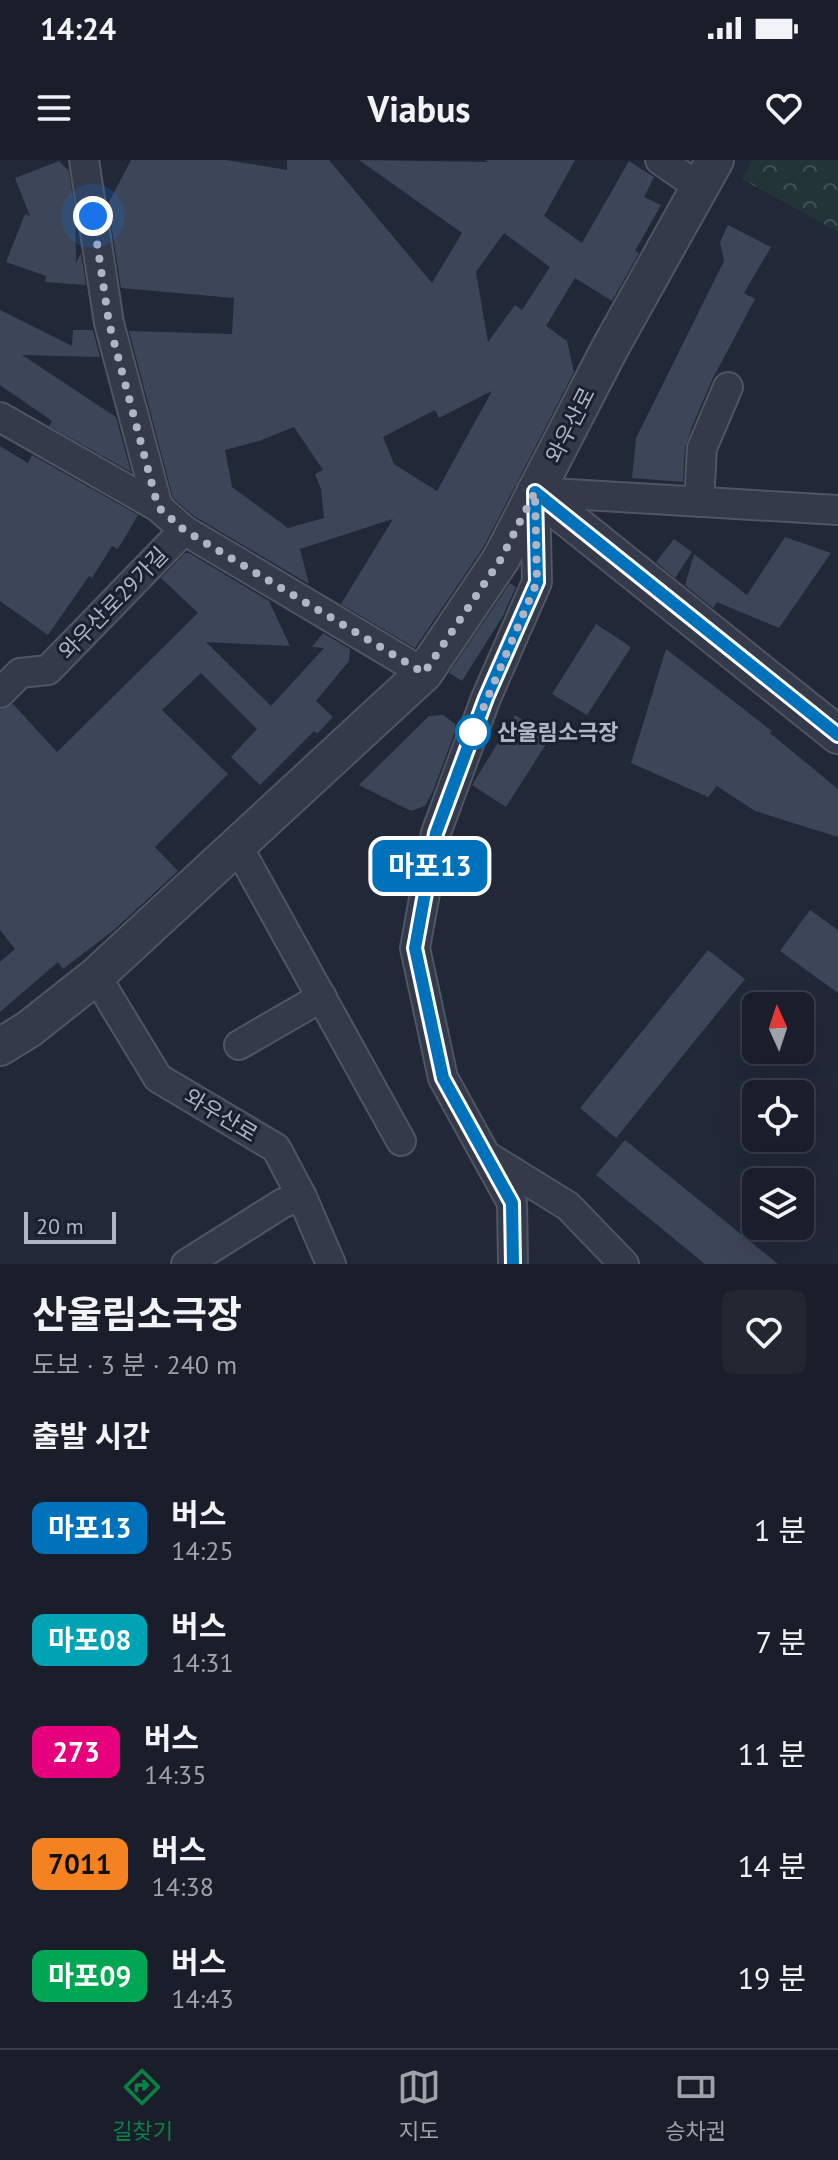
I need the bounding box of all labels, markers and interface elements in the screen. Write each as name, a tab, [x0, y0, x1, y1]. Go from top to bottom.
text: 14:24	[40, 9, 116, 48]
text: Viabus	[367, 85, 471, 132]
icon: menu	[32, 86, 76, 130]
icon: heart	[762, 86, 806, 130]
your location	[73, 196, 113, 236]
street label: 와우산로	[539, 383, 601, 467]
street label: 와우산로29가길	[52, 541, 174, 665]
marker: 산울림소극장	[456, 715, 490, 749]
place label: 산울림소극장	[497, 718, 618, 746]
line badge: 마포13	[374, 840, 486, 892]
text: 마포13	[388, 847, 472, 884]
north arrow	[742, 992, 814, 1064]
map controls	[742, 992, 814, 1240]
button: locate	[742, 1080, 814, 1152]
street label: 와우산로	[179, 1082, 263, 1148]
button: layers	[742, 1168, 814, 1240]
scale bar	[24, 1208, 116, 1244]
text: 20 m	[36, 1212, 84, 1240]
text: 산울림소극장	[32, 1289, 242, 1338]
button: heart	[722, 1290, 806, 1374]
text: 도보 · 3 분 · 240 m	[32, 1348, 237, 1381]
text: 출발 시간	[32, 1416, 150, 1455]
text: 버스	[171, 1494, 226, 1533]
text: 마포13	[48, 1509, 131, 1546]
text: 1 분	[754, 1510, 806, 1549]
text: 14:25	[171, 1534, 234, 1567]
text: 버스	[171, 1606, 226, 1645]
text: 마포08	[48, 1621, 131, 1658]
text: 7 분	[756, 1622, 806, 1661]
text: 14:31	[171, 1646, 234, 1679]
text: 버스	[144, 1718, 199, 1757]
text: 273	[52, 1733, 100, 1770]
text: 11 분	[738, 1734, 806, 1773]
text: 14:35	[144, 1758, 206, 1791]
text: 버스	[152, 1830, 207, 1869]
text: 7011	[48, 1845, 112, 1882]
text: 14 분	[738, 1846, 806, 1885]
text: 14:38	[152, 1870, 214, 1903]
text: 버스	[171, 1942, 226, 1981]
text: 마포09	[48, 1957, 131, 1994]
text: 19 분	[738, 1958, 806, 1997]
text: 14:43	[171, 1982, 234, 2015]
tab: 길찾기	[112, 2065, 173, 2145]
tab: 지도	[397, 2065, 441, 2145]
tab: 승차권	[665, 2065, 726, 2145]

